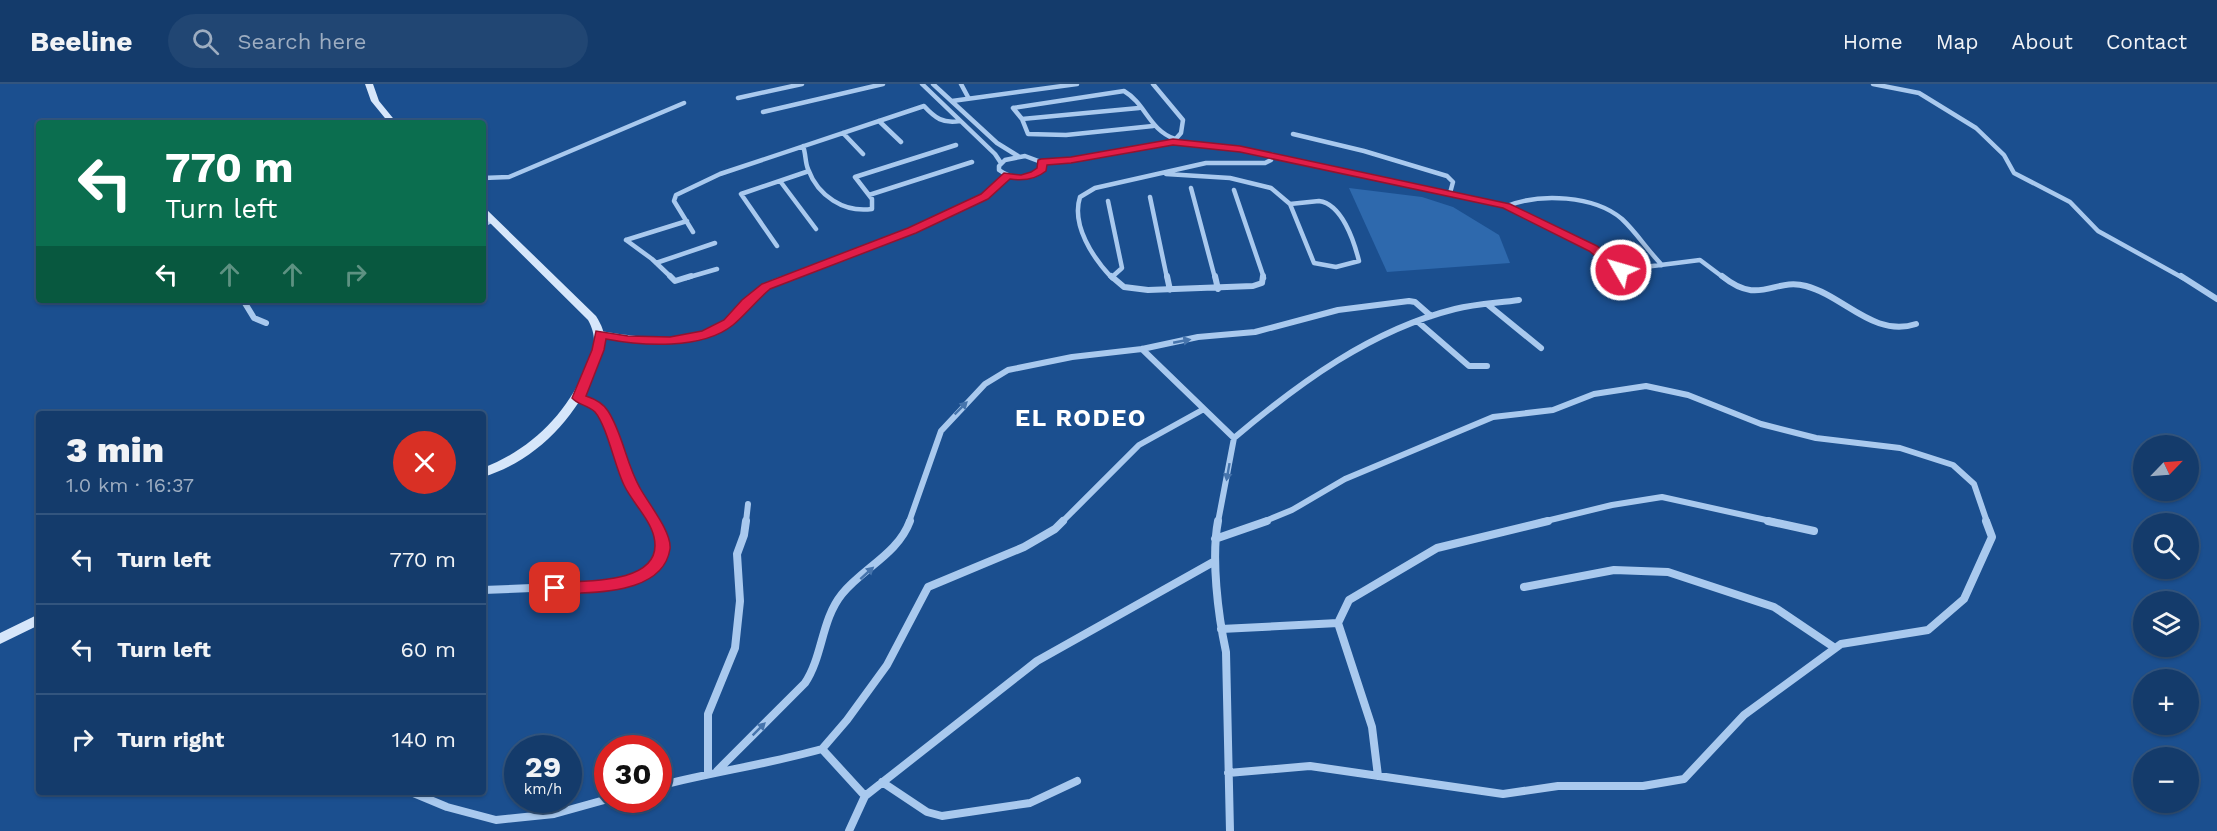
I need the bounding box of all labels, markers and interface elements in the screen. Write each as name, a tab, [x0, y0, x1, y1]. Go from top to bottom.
search box	[168, 14, 588, 68]
text: Beeline	[30, 25, 132, 58]
icon: search	[189, 25, 222, 58]
text: Search here	[237, 29, 366, 54]
text: Home	[1843, 29, 1903, 54]
text: Map	[1936, 29, 1979, 54]
text: About	[2012, 29, 2073, 54]
text: Contact	[2106, 29, 2187, 54]
text: 770 m	[165, 143, 294, 192]
icon: left	[66, 144, 144, 222]
text: Turn left	[165, 193, 277, 225]
position arrow	[1589, 238, 1653, 302]
icon: left	[150, 258, 183, 291]
icon: ahead	[213, 258, 246, 291]
icon: ahead	[276, 258, 309, 291]
icon: right	[339, 258, 372, 291]
one-way arrow	[1172, 336, 1191, 345]
one-way arrow	[954, 400, 968, 415]
district label: EL RODEO	[1015, 404, 1147, 432]
text: 3 min	[66, 429, 164, 471]
button: close	[393, 431, 456, 494]
north arrow	[2133, 435, 2199, 501]
map controls	[2133, 435, 2199, 813]
one-way arrow	[1223, 463, 1232, 482]
text: 1.0 km · 16:37	[66, 473, 194, 497]
button: search	[2133, 513, 2199, 579]
icon: left	[66, 543, 99, 576]
text: Turn left	[117, 547, 211, 572]
text: 770 m	[390, 547, 456, 572]
pin	[529, 562, 580, 613]
one-way arrow	[859, 567, 874, 580]
icon: arrive	[538, 571, 571, 604]
button: layers	[2133, 591, 2199, 657]
icon: left	[66, 633, 99, 666]
text: Turn left	[117, 637, 211, 662]
text: 60 m	[400, 637, 456, 662]
button: +	[2133, 669, 2199, 735]
icon: right	[66, 723, 99, 756]
one-way arrow	[751, 723, 765, 737]
text: Turn right	[117, 727, 224, 752]
text: 140 m	[392, 727, 456, 752]
speed limit sign: 30	[594, 735, 672, 813]
button: −	[2133, 747, 2199, 813]
text: 29	[525, 749, 561, 784]
text: km/h	[524, 780, 562, 798]

